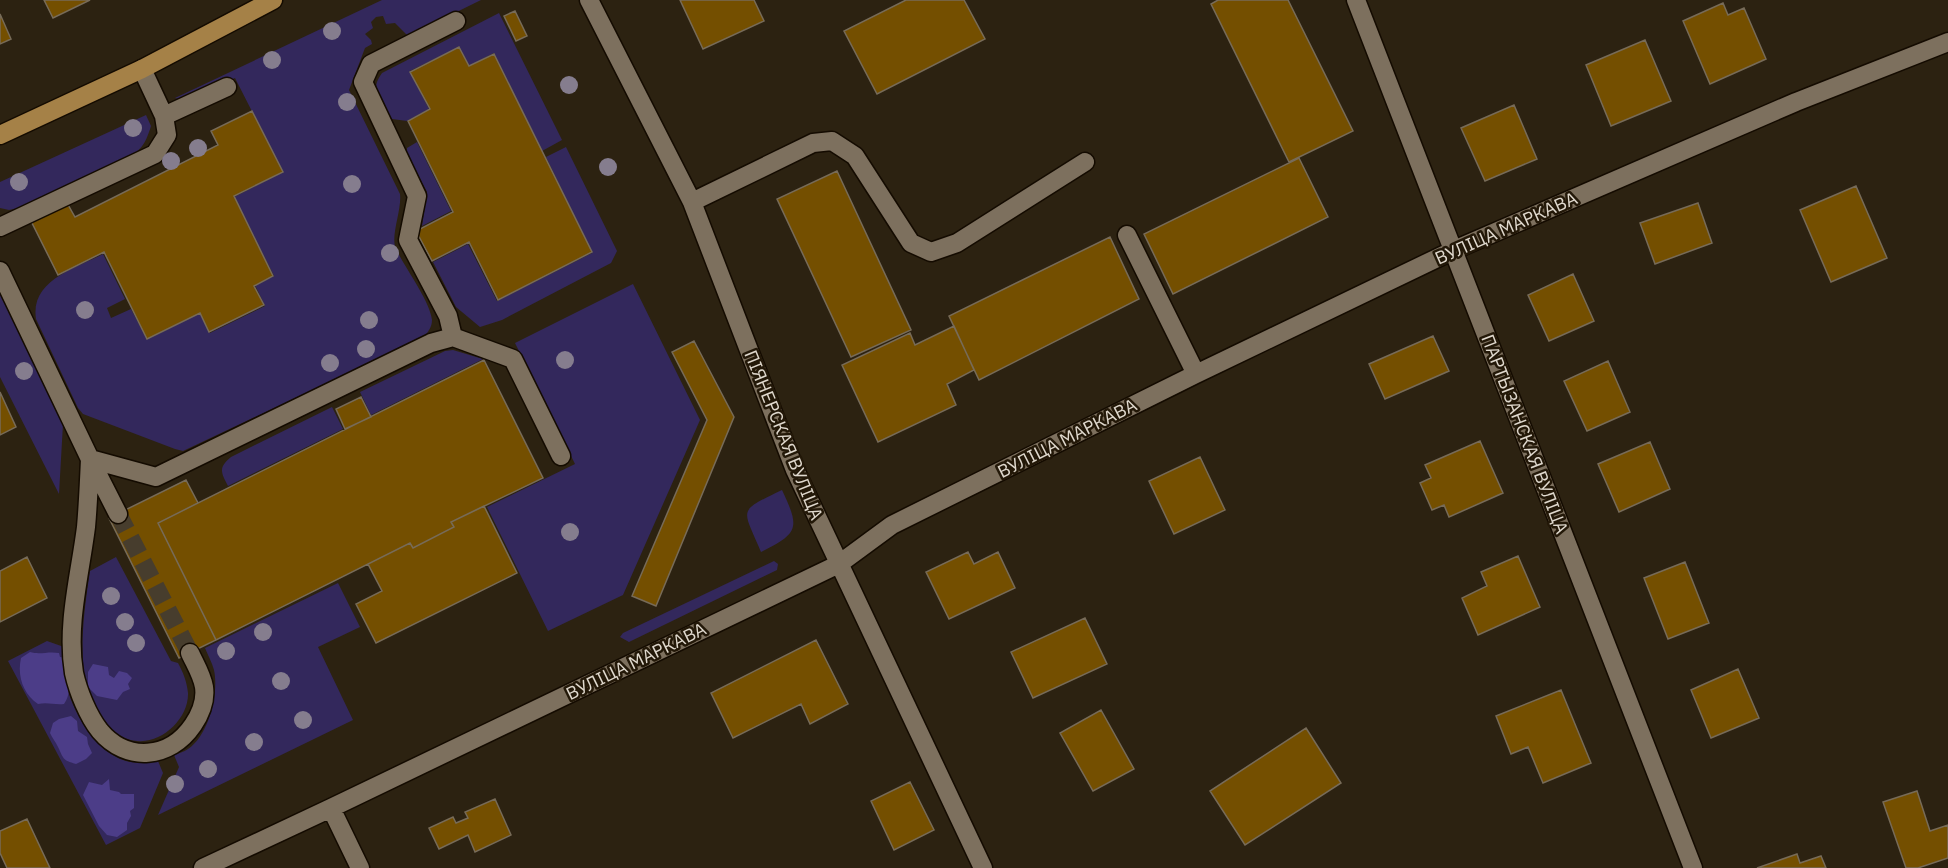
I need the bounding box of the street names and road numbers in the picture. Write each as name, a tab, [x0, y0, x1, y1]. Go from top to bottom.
street label: ВУЛІЦА МАРКАВА	[1431, 186, 1581, 270]
street label: ПАРТЫЗАНСКАЯ ВУЛІЦА	[1476, 331, 1574, 537]
street label: ПІЯНЕРСКАЯ ВУЛІЦА	[739, 347, 829, 524]
street label: ВУЛІЦА МАРКАВА	[993, 393, 1141, 483]
street label: ВУЛІЦА МАРКАВА	[562, 617, 710, 705]

